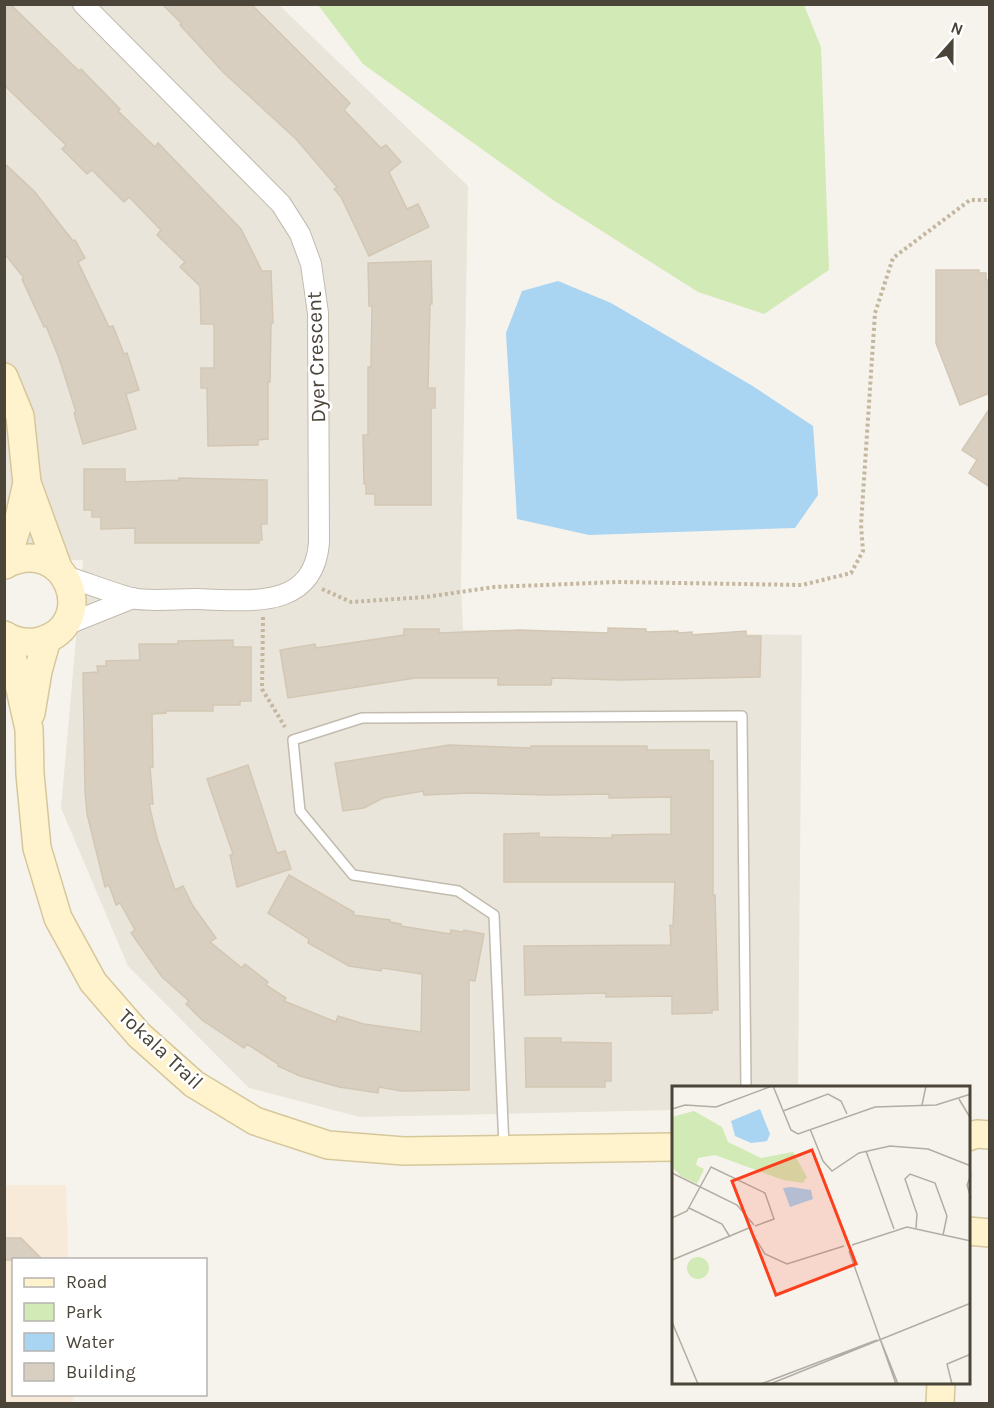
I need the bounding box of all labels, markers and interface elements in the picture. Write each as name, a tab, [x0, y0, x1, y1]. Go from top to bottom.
north arrow	[922, 12, 982, 72]
text: N	[948, 18, 966, 39]
street label: Dyer Crescent	[302, 291, 330, 423]
street label: Tokala Trail	[114, 1004, 208, 1094]
inset map	[672, 1086, 970, 1384]
legend	[12, 1258, 207, 1396]
text: Road	[66, 1271, 107, 1293]
text: Park	[66, 1301, 103, 1323]
text: Water	[66, 1331, 114, 1353]
text: Building	[66, 1361, 136, 1383]

